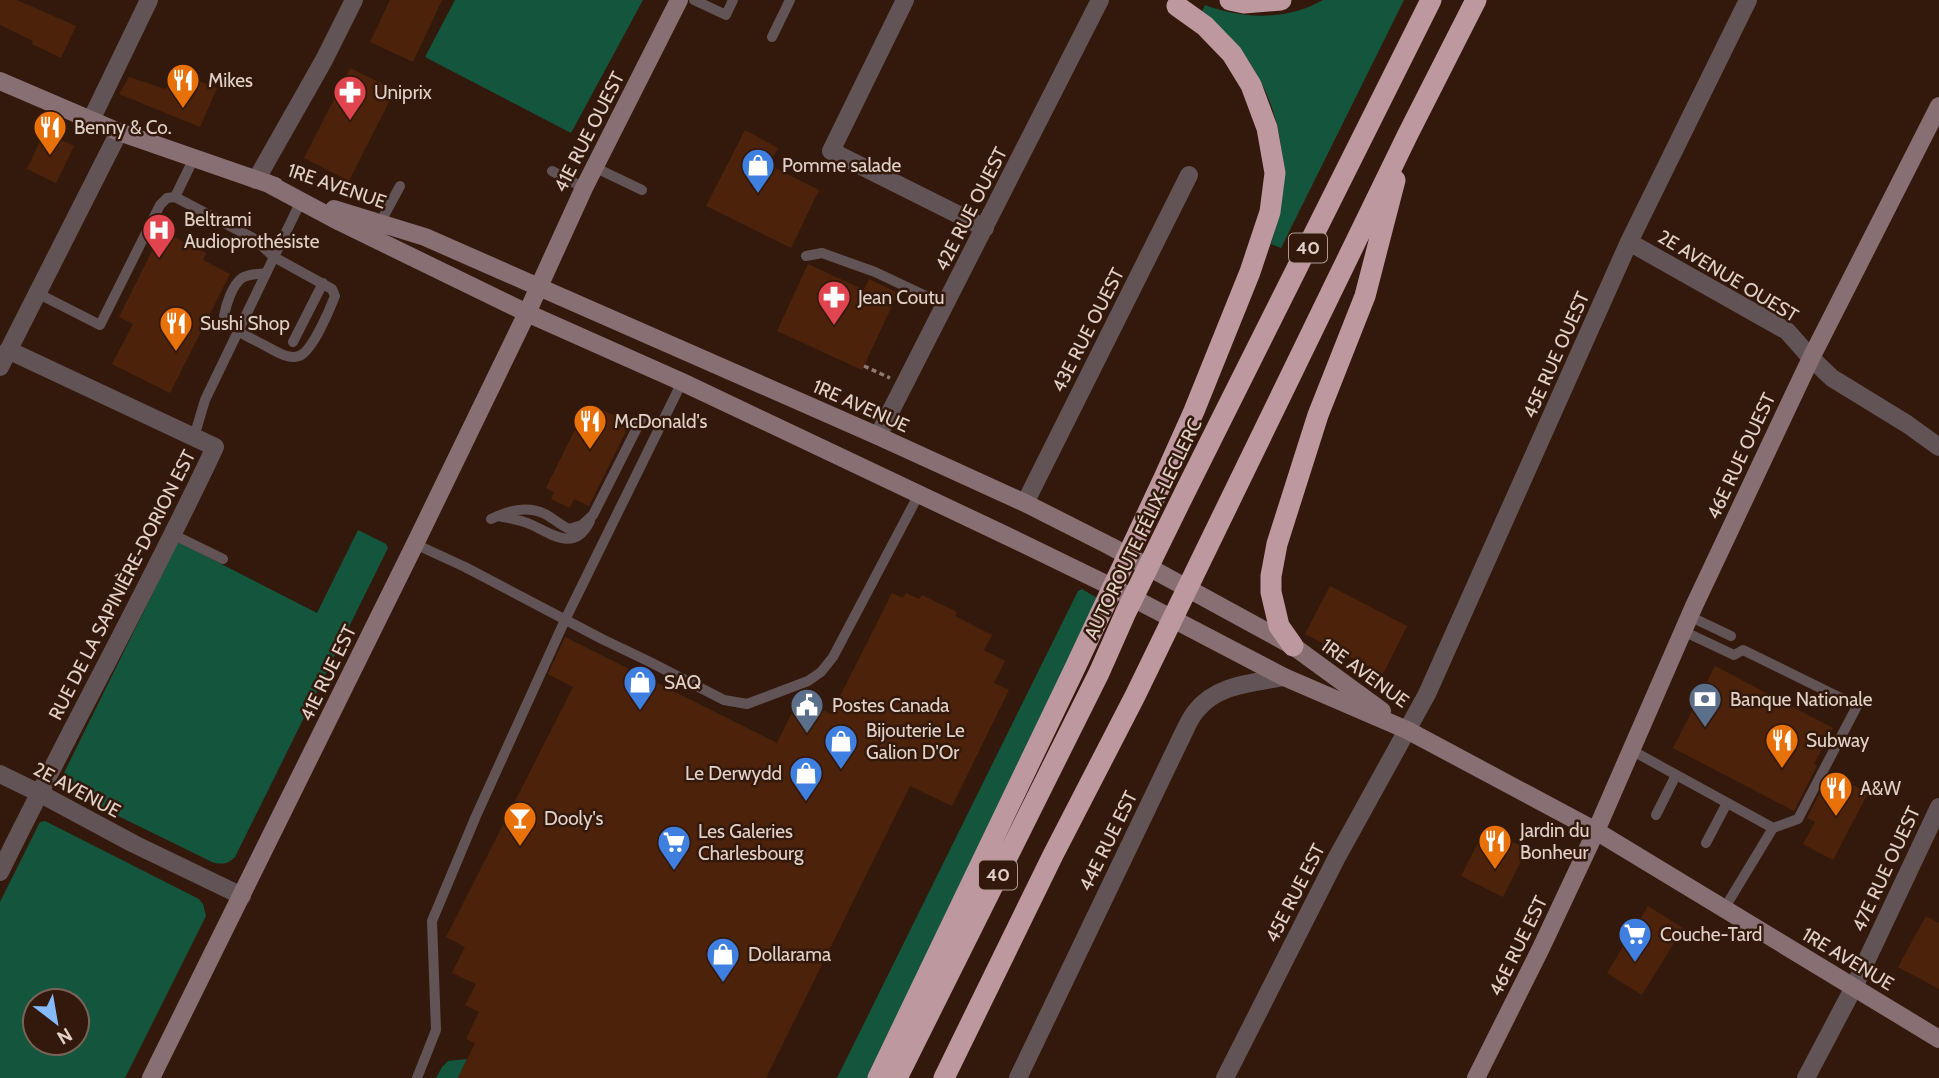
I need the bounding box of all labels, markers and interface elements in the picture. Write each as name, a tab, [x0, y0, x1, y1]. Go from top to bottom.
restaurant icon: Mikes	[164, 61, 202, 110]
street label: 41E RUE OUEST	[549, 68, 629, 196]
place label: Mikes	[208, 69, 253, 92]
pharmacy icon: Uniprix	[331, 73, 369, 122]
place label: Uniprix	[374, 81, 432, 104]
restaurant icon: Benny & Co.	[31, 108, 69, 157]
place label: Benny & Co.	[74, 116, 172, 139]
street label: 42E RUE OUEST	[930, 143, 1012, 275]
shop icon: Pomme salade	[739, 146, 777, 195]
place label: Pomme salade	[782, 154, 902, 177]
street label: 1RE AVENUE	[285, 158, 389, 214]
place label: Beltrami Audioprothésiste	[184, 208, 320, 253]
hospital icon: Beltrami Audioprothésiste	[140, 211, 178, 260]
street label: 2E AVENUE OUEST	[1654, 225, 1802, 327]
road number: 40	[1289, 234, 1327, 262]
street label: 43E RUE OUEST	[1047, 264, 1129, 396]
pharmacy icon: Jean Coutu	[815, 278, 853, 327]
place label: Jean Coutu	[857, 286, 945, 309]
street label: 45E RUE OUEST	[1518, 288, 1594, 422]
restaurant icon: Sushi Shop	[157, 304, 195, 353]
place label: Sushi Shop	[200, 312, 290, 335]
street label: 1RE AVENUE	[809, 375, 913, 437]
street label: 46E RUE OUEST	[1702, 389, 1780, 523]
restaurant icon: McDonald's	[571, 402, 609, 451]
place label: McDonald's	[614, 410, 708, 433]
street label: AUTOROUTE FÉLIX-LECLERC	[1079, 414, 1207, 643]
street label: RUE DE LA SAPINIÈRE-DORION EST	[43, 446, 200, 724]
street label: 41E RUE EST	[295, 621, 361, 725]
street label: 1RE AVENUE	[1317, 633, 1413, 713]
shop icon: SAQ	[621, 663, 659, 712]
place label: SAQ	[664, 671, 701, 694]
bank icon: Banque Nationale	[1686, 680, 1724, 729]
public building icon: Postes Canada	[788, 686, 826, 735]
place label: Banque Nationale	[1730, 688, 1873, 711]
place label: Postes Canada	[832, 694, 949, 717]
place label: Bijouterie Le Galion D'Or	[866, 719, 965, 764]
restaurant icon: Subway	[1763, 721, 1801, 770]
shop icon: Bijouterie Le Galion D'Or	[822, 722, 860, 771]
place label: Subway	[1806, 729, 1870, 752]
shop icon: Le Derwydd	[787, 754, 825, 803]
street label: 2E AVENUE	[30, 757, 124, 823]
place label: Le Derwydd	[685, 762, 782, 785]
restaurant icon: A&W	[1817, 769, 1855, 818]
place label: A&W	[1860, 777, 1901, 800]
street label: 44E RUE EST	[1074, 787, 1142, 895]
bar icon: Dooly's	[501, 799, 539, 848]
street label: 47E RUE OUEST	[1847, 803, 1925, 935]
place label: Dooly's	[544, 807, 604, 830]
place label: Jardin du Bonheur	[1519, 819, 1590, 864]
place label: Les Galeries Charlesbourg	[698, 820, 804, 865]
restaurant icon: Jardin du Bonheur	[1476, 822, 1514, 871]
supermarket icon: Les Galeries Charlesbourg	[655, 823, 693, 872]
street label: 45E RUE EST	[1260, 840, 1330, 946]
road number: 40	[979, 860, 1017, 890]
street label: 46E RUE EST	[1484, 892, 1552, 1000]
supermarket icon: Couche-Tard	[1616, 915, 1654, 964]
place label: Couche-Tard	[1660, 923, 1762, 946]
street label: 1RE AVENUE	[1798, 923, 1898, 995]
shop icon: Dollarama	[704, 935, 742, 984]
place label: Dollarama	[748, 943, 831, 966]
north arrow	[21, 987, 91, 1057]
text: N	[53, 1023, 76, 1049]

